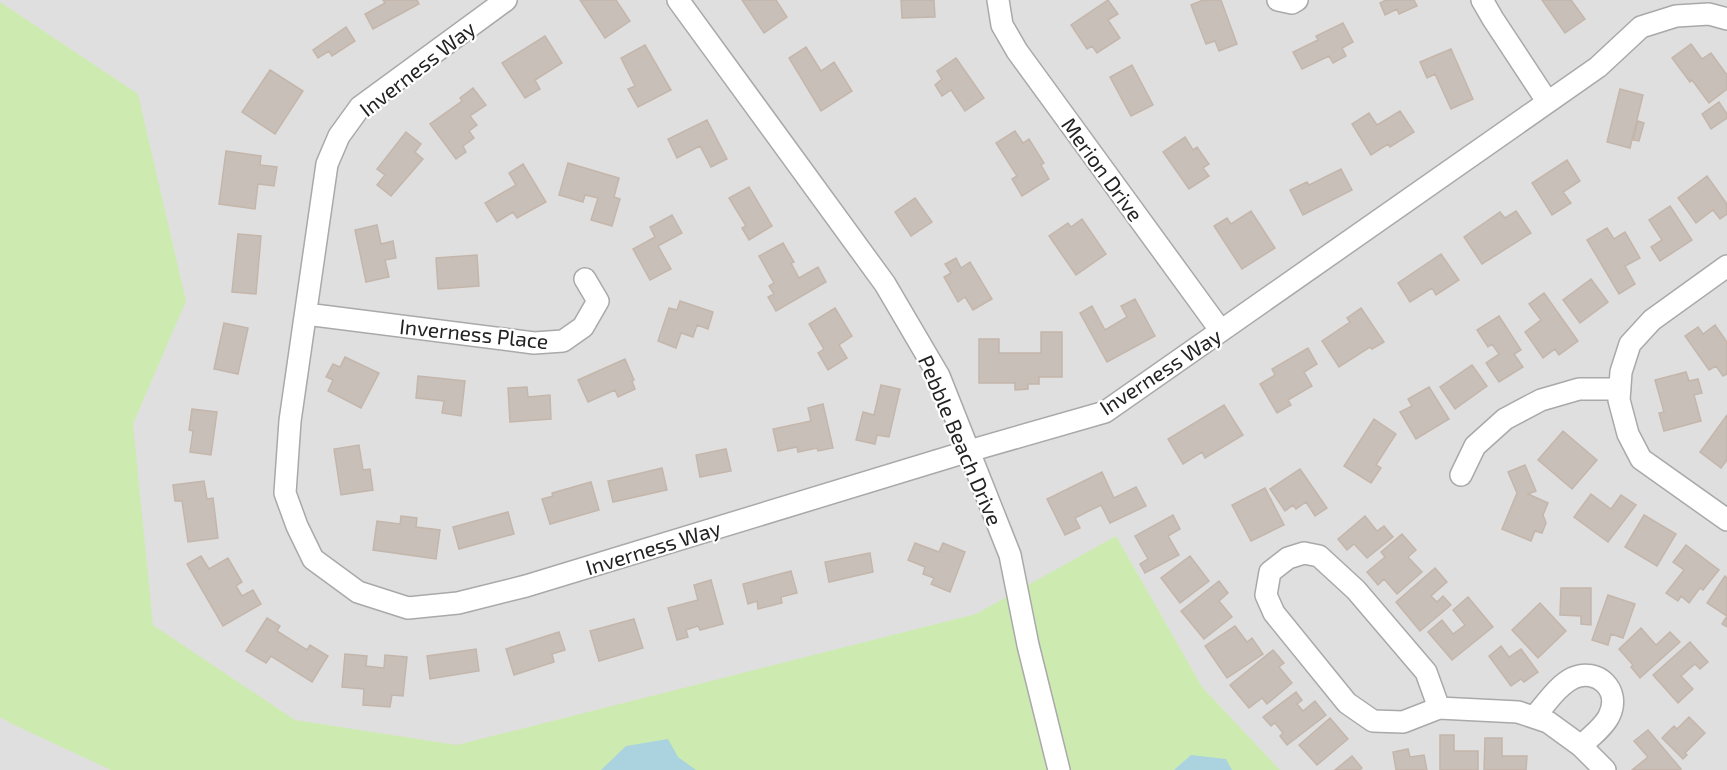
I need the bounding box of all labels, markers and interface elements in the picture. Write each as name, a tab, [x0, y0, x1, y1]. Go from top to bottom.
street label: Inverness Way	[354, 15, 480, 121]
street label: Merion Drive	[1057, 112, 1149, 226]
street label: Inverness Place	[398, 313, 550, 353]
street label: Inverness Way	[1095, 322, 1225, 420]
street label: Pebble Beach Drive	[914, 351, 1008, 529]
street label: Inverness Way	[582, 515, 724, 579]

